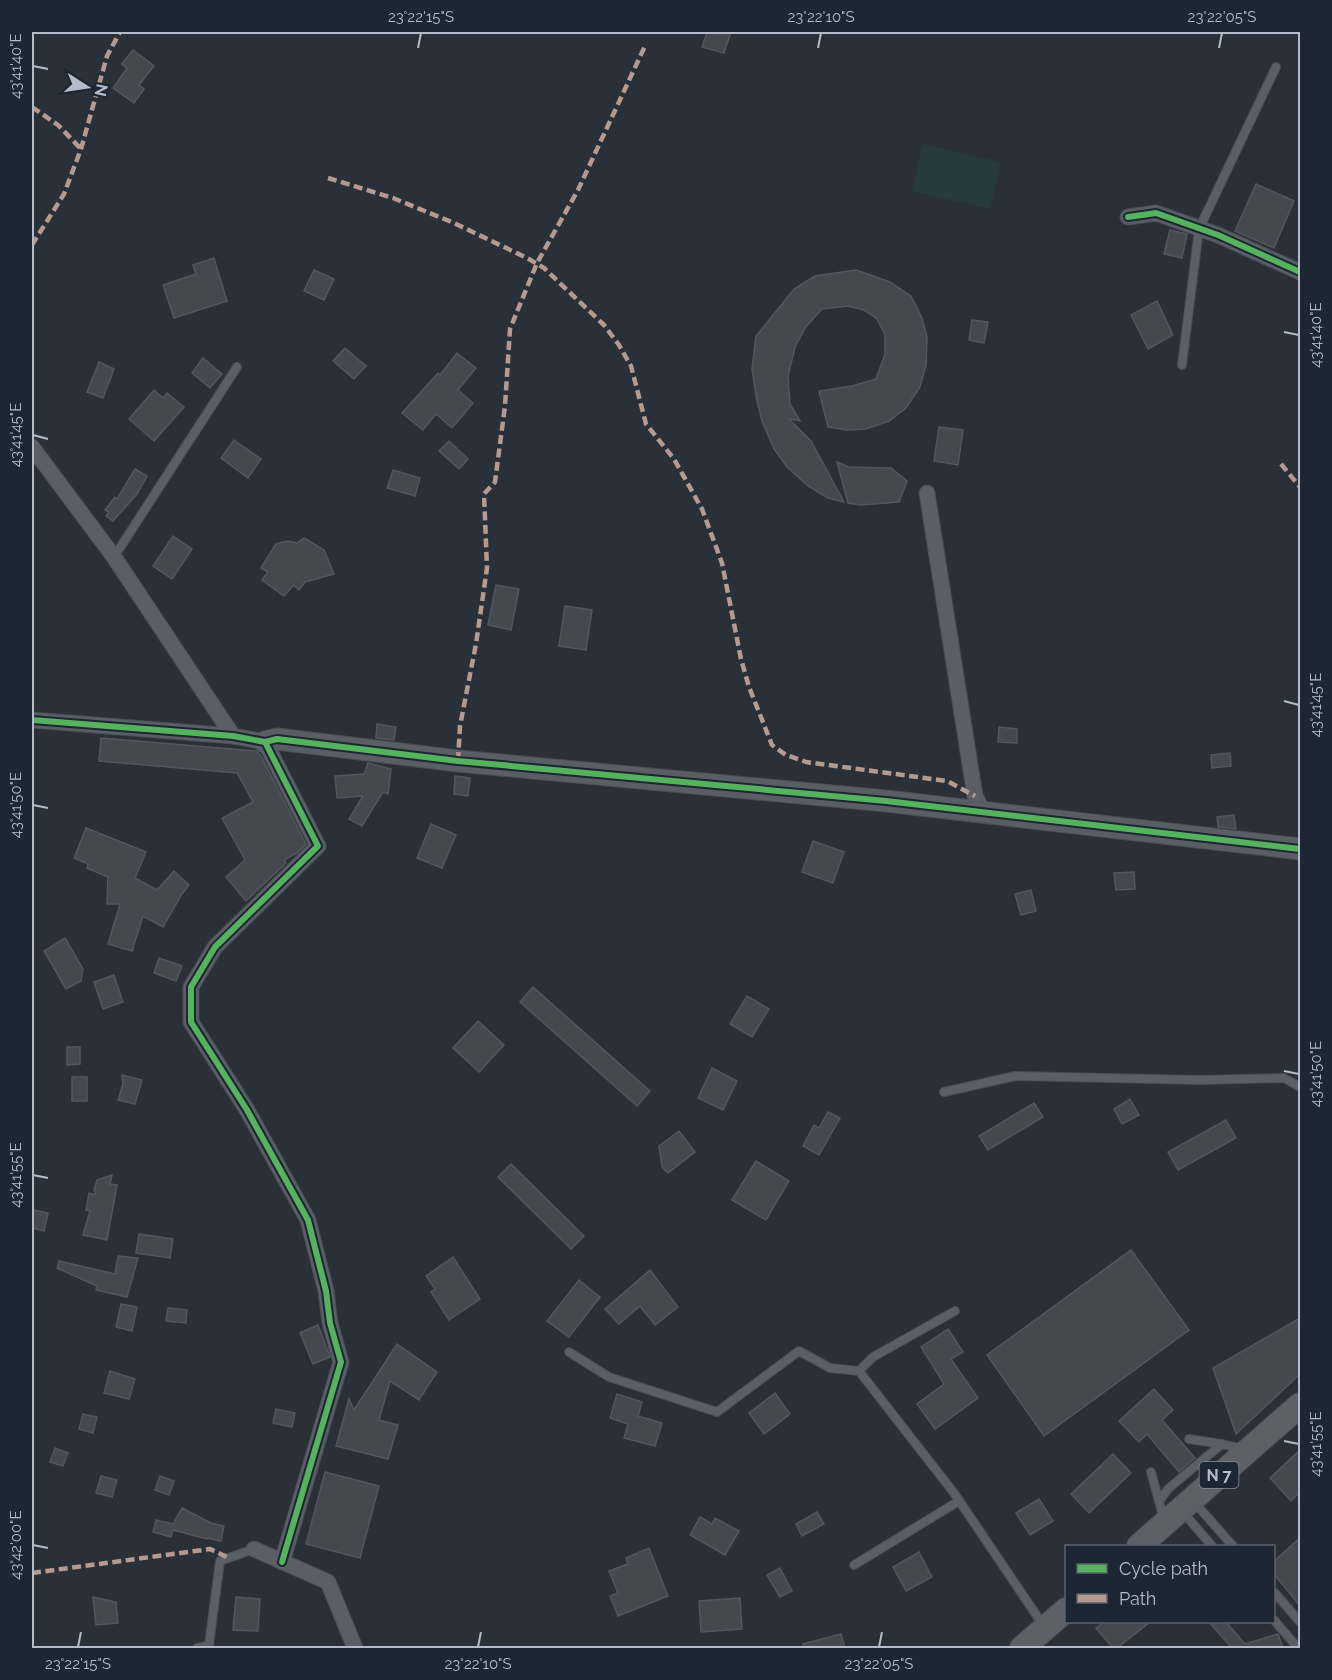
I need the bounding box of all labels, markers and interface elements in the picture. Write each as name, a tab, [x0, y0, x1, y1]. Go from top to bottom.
text: 23°22'15"S	[388, 8, 454, 26]
text: 23°22'10"S	[787, 8, 855, 26]
text: 23°22'05"S	[1188, 8, 1256, 26]
text: 43°41'40"E	[7, 33, 25, 99]
north arrow	[57, 57, 117, 117]
text: N	[91, 82, 112, 98]
text: 43°41'40"E	[1307, 302, 1325, 368]
text: 43°41'45"E	[7, 403, 25, 467]
text: 43°41'45"E	[1307, 673, 1325, 737]
text: 43°41'50"E	[7, 772, 25, 838]
text: 43°41'50"E	[1307, 1041, 1325, 1107]
text: 43°41'55"E	[7, 1142, 25, 1208]
text: 43°41'55"E	[1307, 1411, 1325, 1477]
road number: N 7	[1200, 1462, 1238, 1488]
text: 43°42'00"E	[7, 1510, 25, 1580]
legend	[1065, 1545, 1275, 1623]
text: Cycle path	[1119, 1558, 1208, 1579]
text: Path	[1119, 1588, 1156, 1609]
text: 23°22'15"S	[45, 1655, 111, 1673]
text: 23°22'10"S	[444, 1655, 512, 1673]
text: 23°22'05"S	[845, 1655, 913, 1673]

